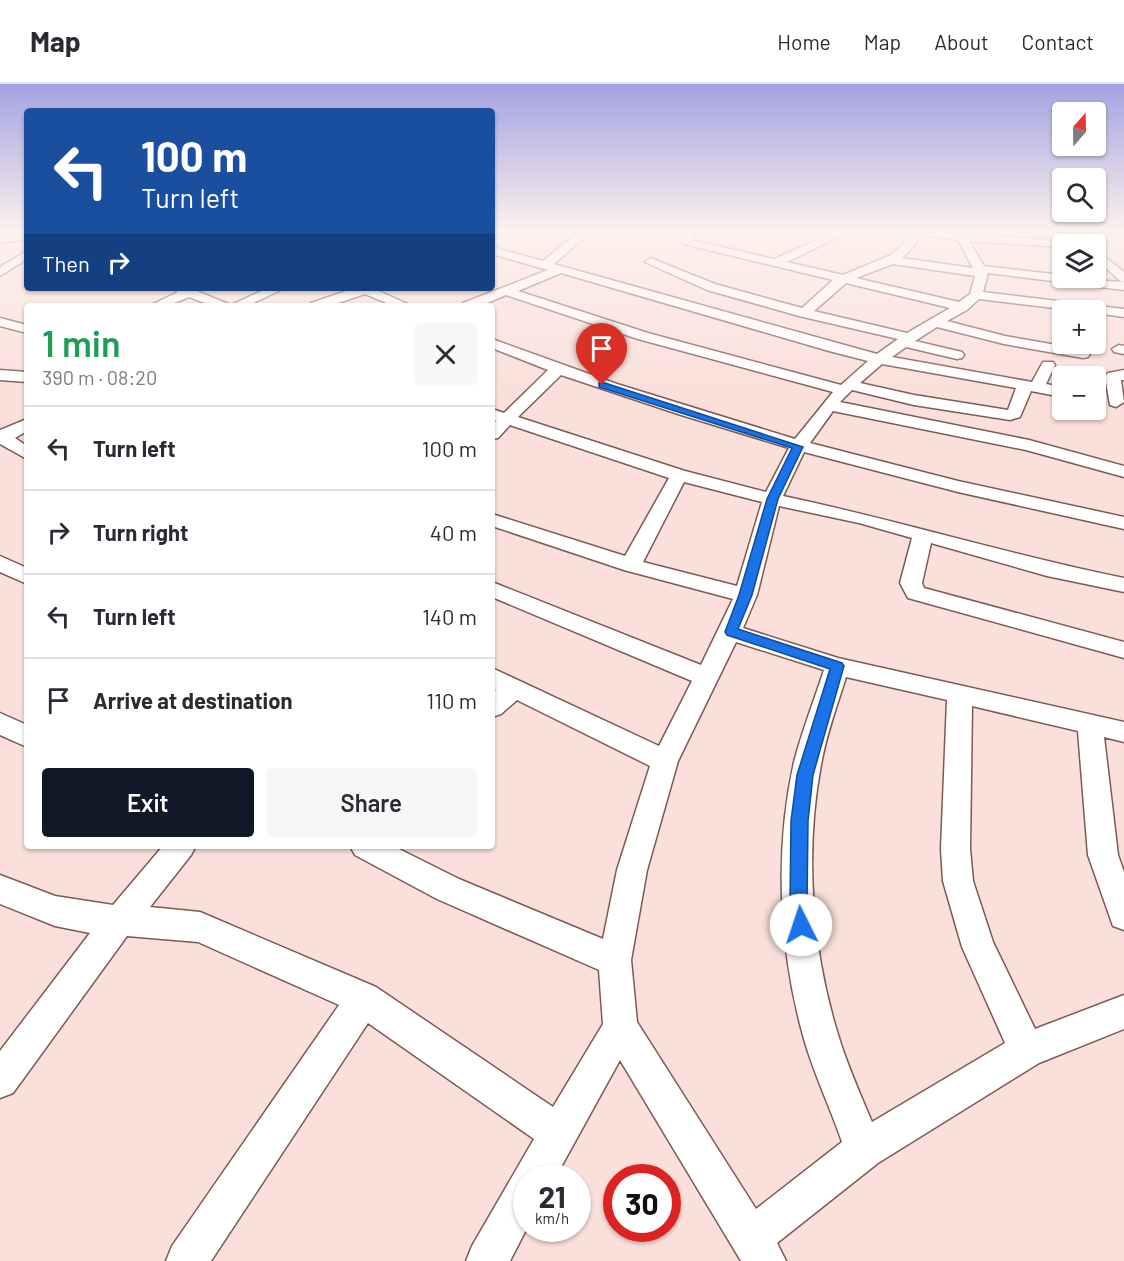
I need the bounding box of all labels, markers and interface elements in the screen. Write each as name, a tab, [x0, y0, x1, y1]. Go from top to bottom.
text: Map	[30, 24, 81, 58]
text: Home	[777, 29, 831, 54]
text: Map	[864, 29, 901, 54]
text: About	[934, 29, 989, 54]
text: Contact	[1022, 29, 1094, 54]
north arrow	[1052, 102, 1106, 156]
map controls	[1052, 102, 1106, 420]
text: 100 m	[141, 130, 247, 180]
icon: left	[42, 132, 120, 210]
button: search	[1052, 168, 1106, 222]
text: Turn left	[141, 181, 239, 213]
button: layers	[1052, 234, 1106, 288]
icon: right	[102, 246, 135, 279]
text: Then	[42, 250, 90, 276]
button: +	[1052, 300, 1106, 354]
text: 1 min	[42, 321, 121, 364]
button: close	[414, 323, 477, 386]
pin	[576, 323, 627, 385]
icon: arrive	[585, 332, 618, 365]
text: 390 m · 08:20	[42, 365, 157, 389]
button: −	[1052, 366, 1106, 420]
icon: left	[42, 432, 75, 465]
text: Turn left	[93, 435, 176, 461]
text: 100 m	[422, 435, 477, 461]
icon: right	[42, 516, 75, 549]
text: Turn right	[93, 519, 188, 545]
text: 40 m	[430, 519, 477, 545]
icon: left	[42, 600, 75, 633]
text: Turn left	[93, 603, 176, 629]
text: 140 m	[422, 603, 477, 629]
icon: arrive	[42, 684, 75, 717]
text: Arrive at destination	[93, 687, 292, 713]
text: 110 m	[427, 687, 477, 713]
button: Exit	[42, 768, 254, 837]
button: Share	[266, 768, 477, 837]
position arrow	[769, 893, 833, 957]
speed limit sign: 30	[603, 1164, 681, 1242]
text: 21	[538, 1178, 566, 1214]
text: km/h	[535, 1209, 569, 1227]

